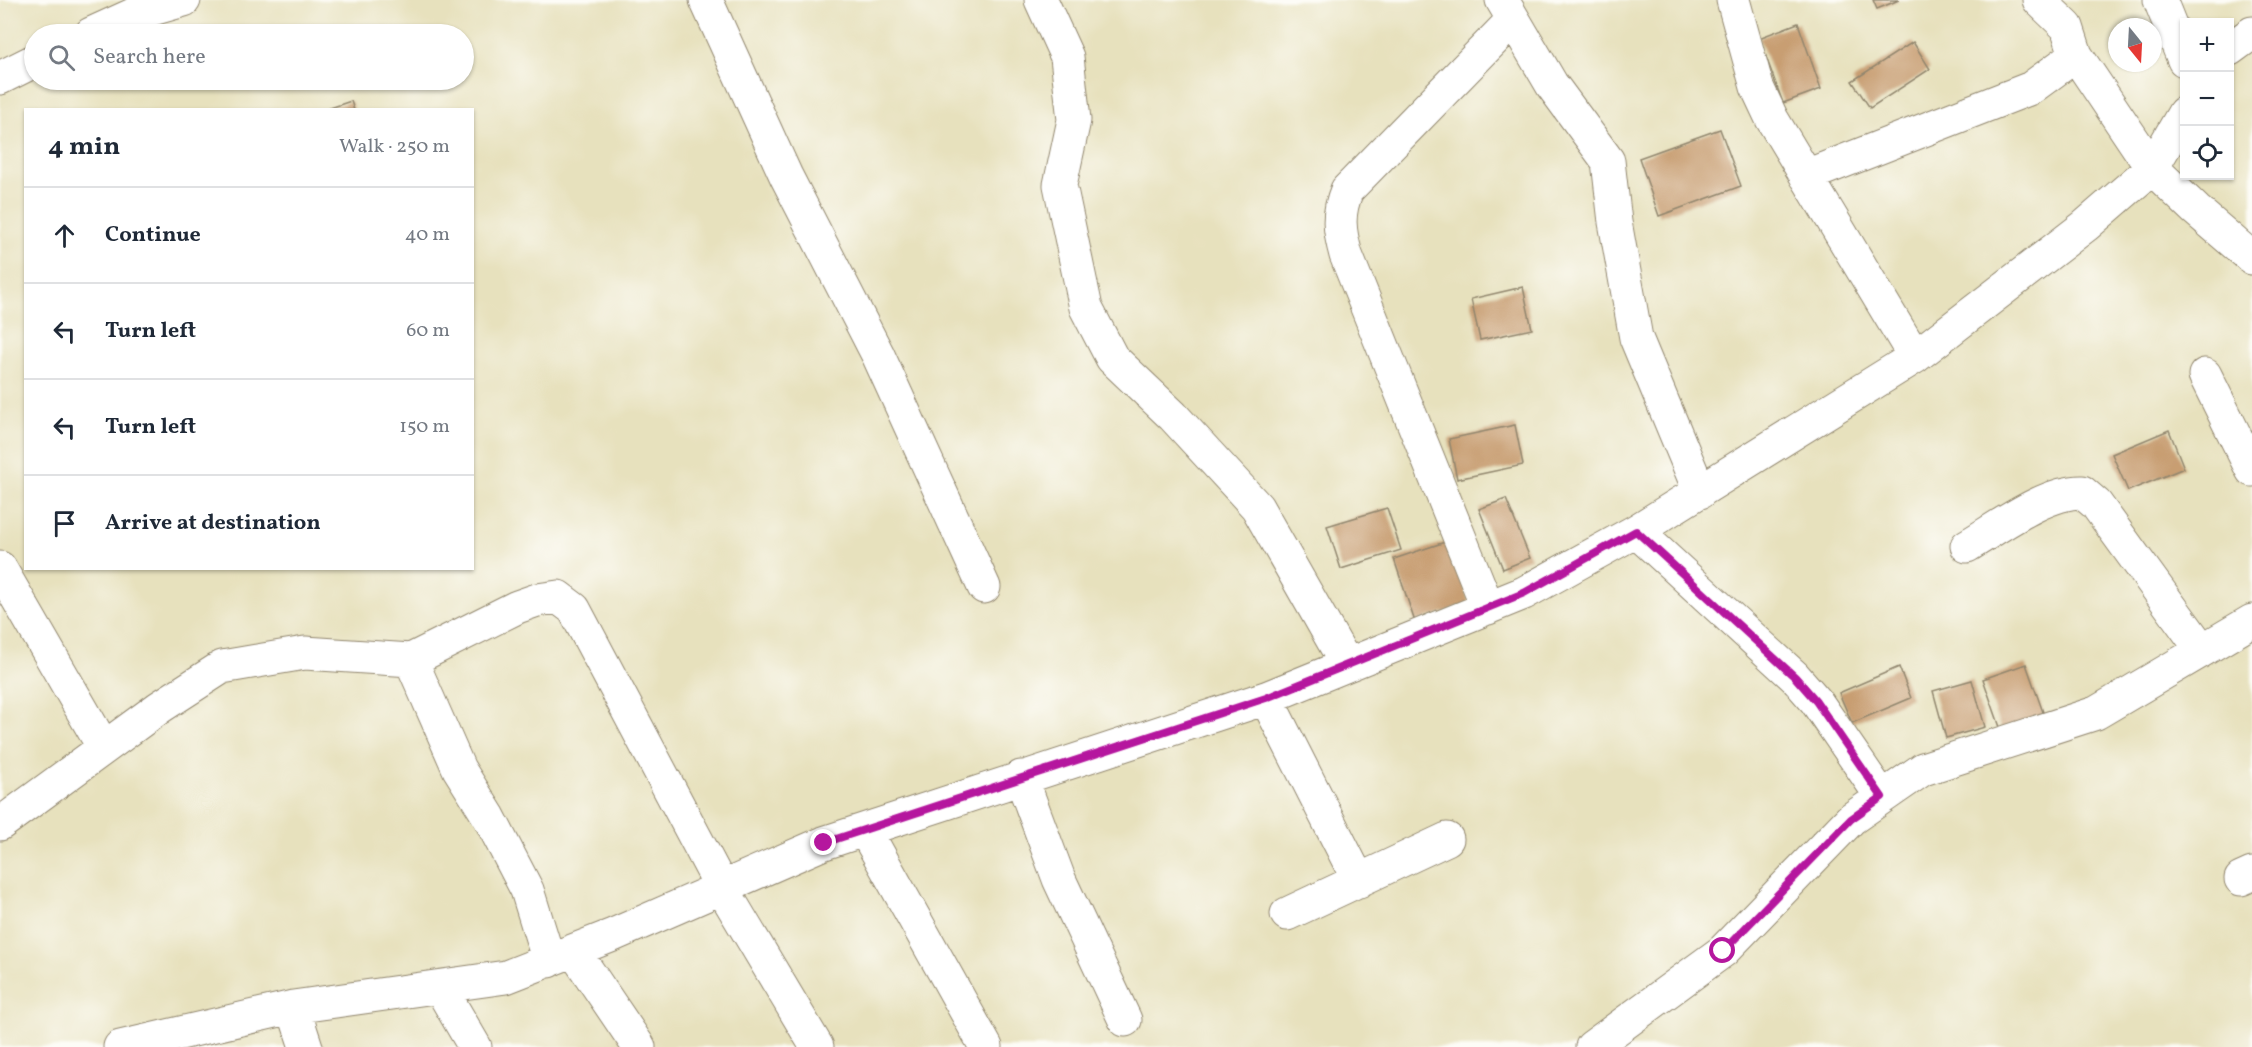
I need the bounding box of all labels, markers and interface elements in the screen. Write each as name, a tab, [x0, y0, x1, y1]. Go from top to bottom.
north arrow	[2108, 18, 2162, 72]
map controls	[2180, 18, 2234, 180]
button: +	[2180, 18, 2234, 72]
search box	[24, 24, 474, 90]
icon: search	[45, 41, 78, 74]
text: Search here	[93, 42, 206, 73]
button: −	[2180, 72, 2234, 126]
button: locate	[2180, 126, 2234, 180]
text: 4 min	[48, 129, 120, 165]
text: Walk · 250 m	[339, 133, 450, 161]
icon: ahead	[48, 219, 81, 252]
text: Continue	[105, 220, 201, 251]
text: 40 m	[405, 221, 450, 249]
icon: left	[48, 315, 81, 348]
text: Turn left	[105, 316, 196, 347]
text: 60 m	[406, 317, 450, 345]
icon: left	[48, 411, 81, 444]
text: Turn left	[105, 412, 196, 443]
text: 150 m	[399, 413, 450, 441]
icon: arrive	[48, 507, 81, 540]
text: Arrive at destination	[105, 508, 321, 539]
route end	[810, 829, 836, 855]
route start	[1709, 937, 1735, 963]

